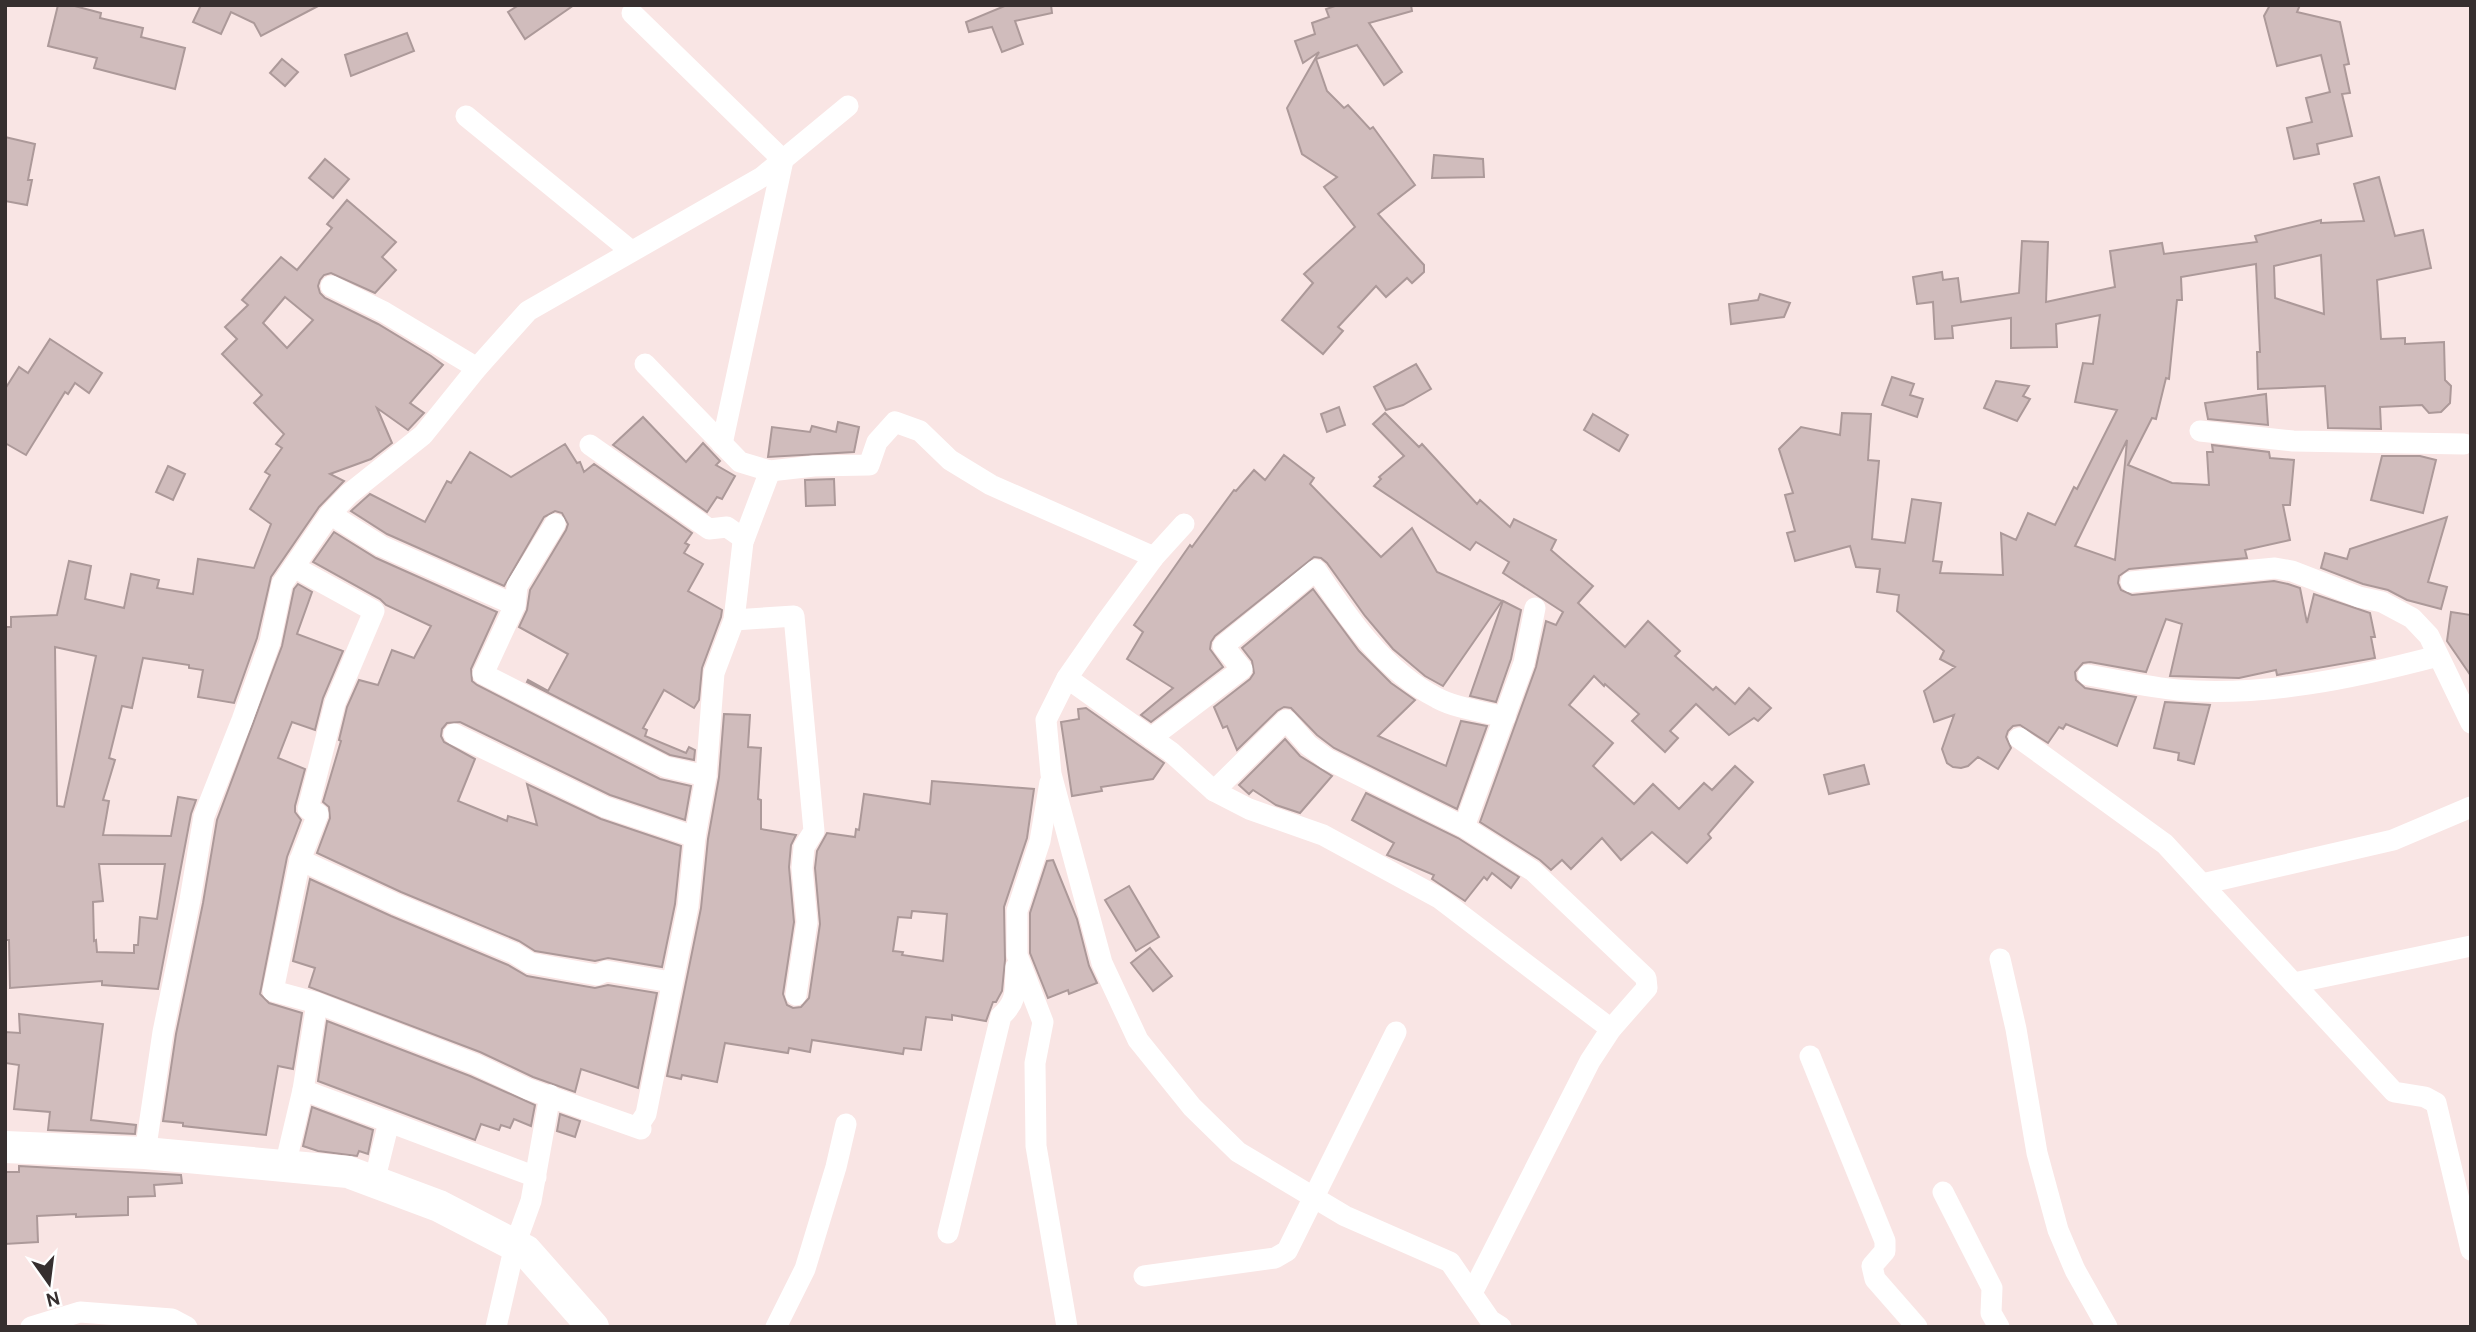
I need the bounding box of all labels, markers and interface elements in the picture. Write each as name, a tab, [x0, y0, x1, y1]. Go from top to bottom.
north arrow	[14, 1248, 84, 1318]
text: N	[43, 1284, 62, 1311]

